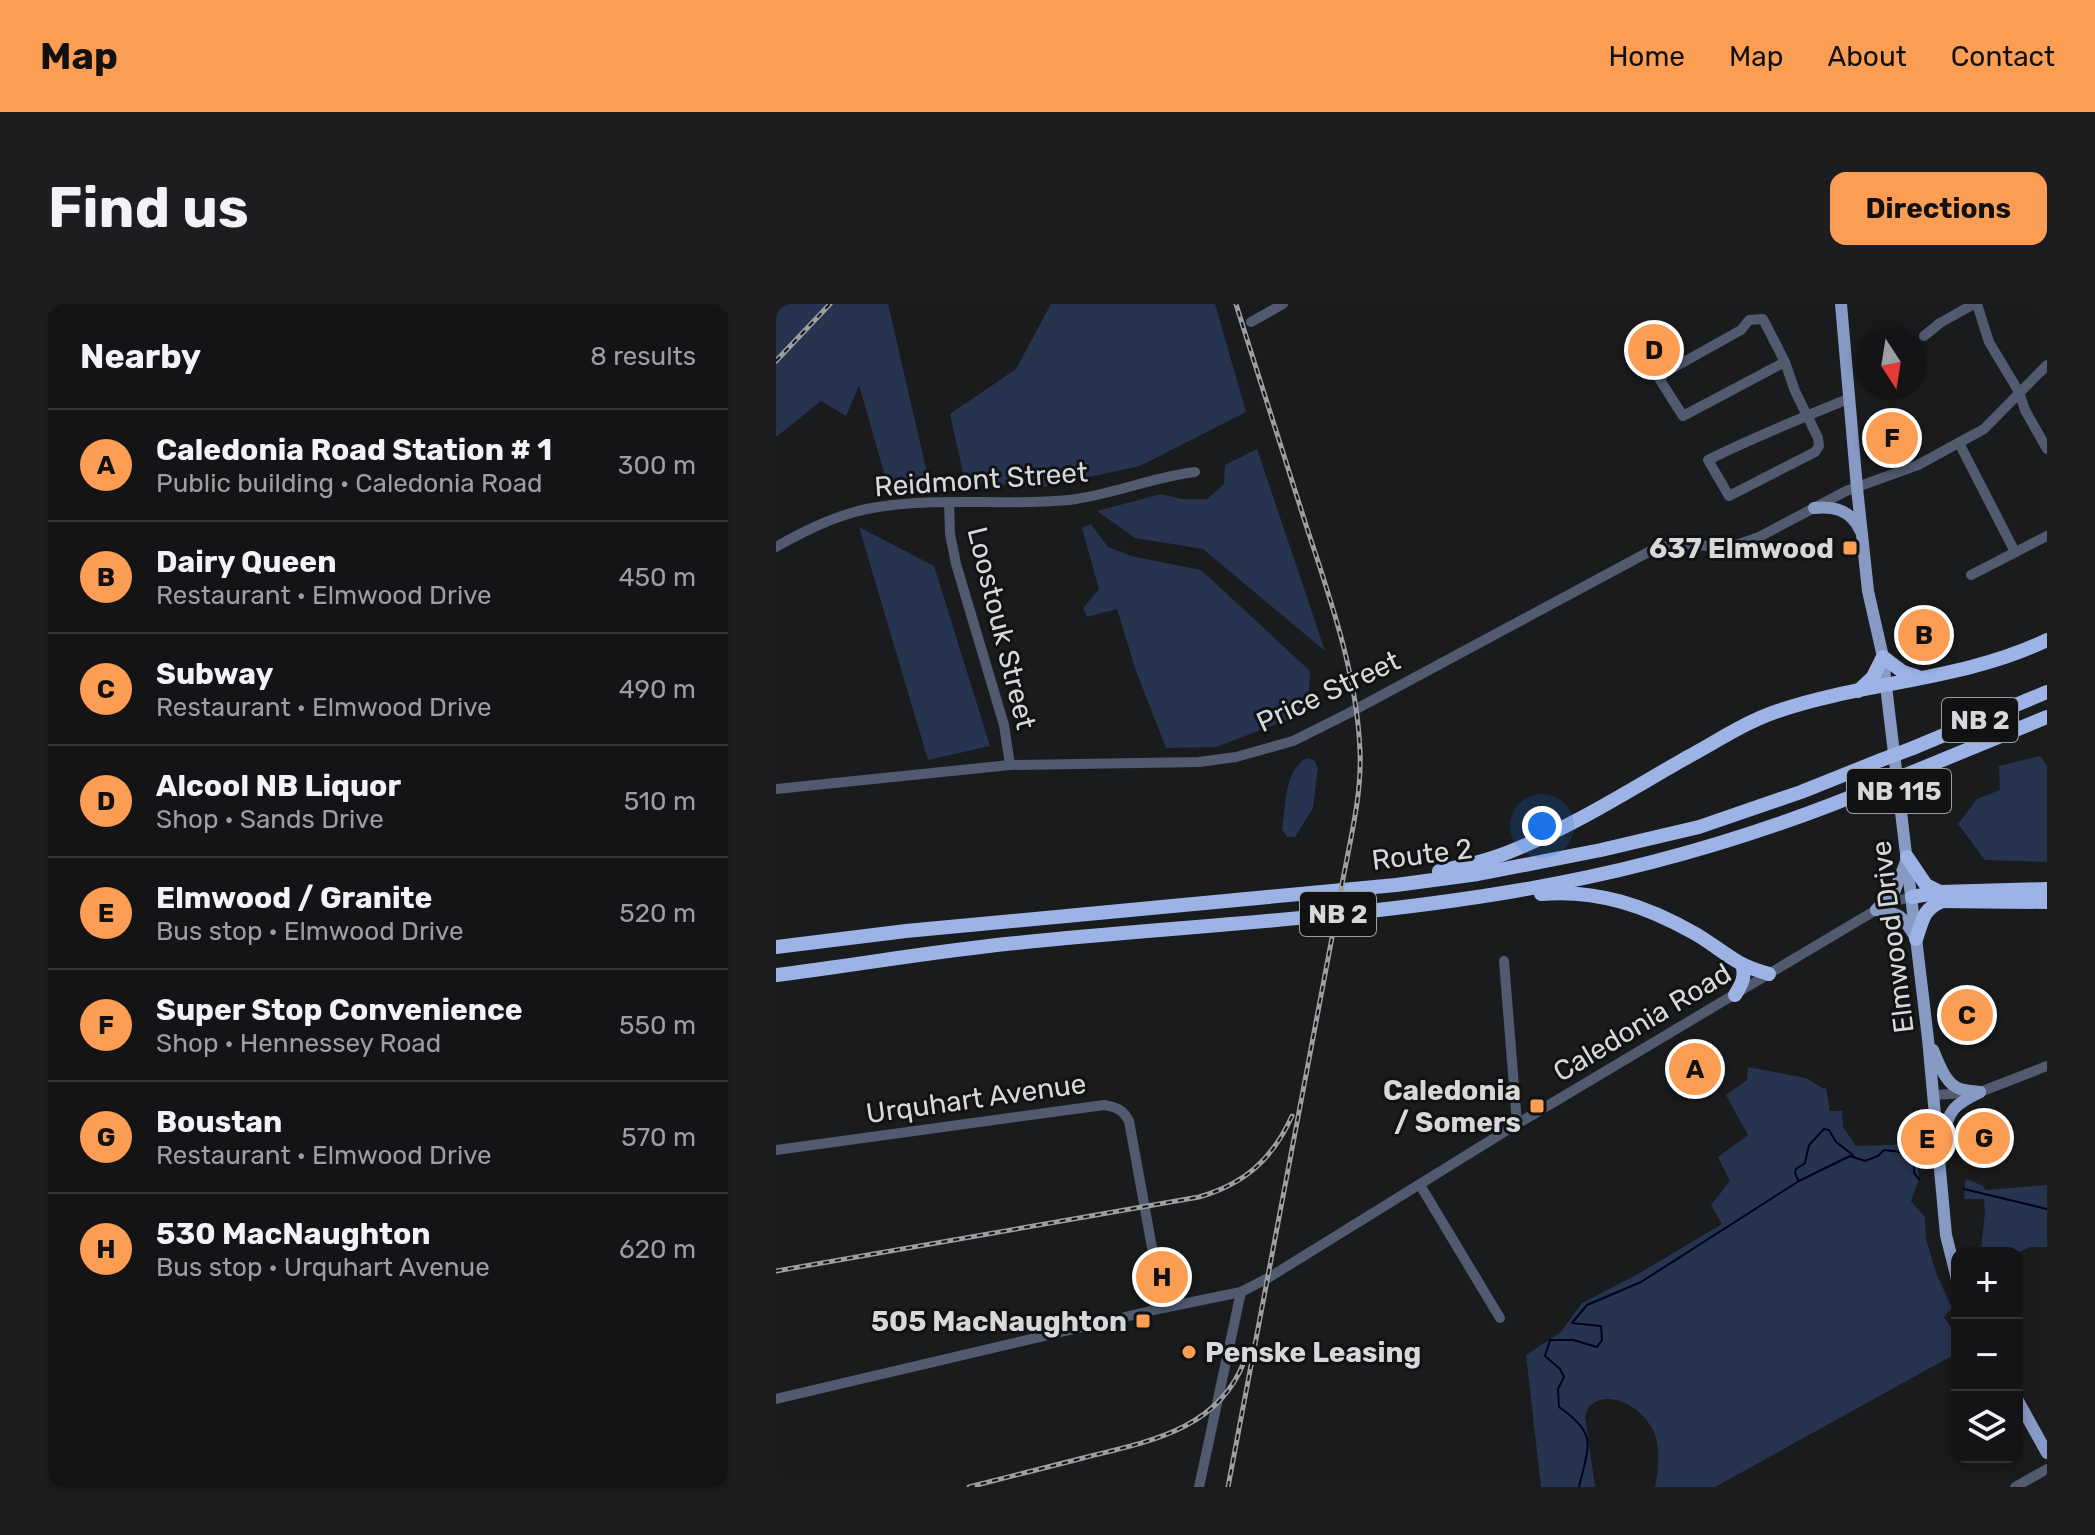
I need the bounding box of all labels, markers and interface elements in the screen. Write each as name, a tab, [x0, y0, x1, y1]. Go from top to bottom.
text: Map	[40, 33, 118, 79]
text: Home	[1608, 40, 1685, 73]
text: Map	[1729, 40, 1783, 73]
text: About	[1827, 40, 1907, 73]
text: Contact	[1951, 40, 2055, 73]
button: Directions	[1830, 172, 2047, 245]
text: Find us	[48, 175, 249, 241]
pin: D	[1628, 320, 1680, 380]
north arrow	[1855, 328, 1927, 400]
text: Nearby	[80, 336, 201, 377]
text: 8 results	[590, 341, 696, 372]
pin: F	[1866, 408, 1918, 468]
text: Caledonia Road Station # 1	[156, 432, 552, 468]
text: A	[97, 450, 115, 481]
text: 300 m	[618, 450, 696, 481]
street label: Reidmont Street	[873, 456, 1089, 503]
text: Public building · Caledonia Road	[156, 468, 543, 499]
street label: Loostouk Street	[960, 523, 1043, 733]
place label: 637 Elmwood	[1649, 532, 1834, 565]
marker: 637 Elmwood	[1841, 539, 1859, 557]
text: Dairy Queen	[156, 544, 336, 580]
text: B	[97, 562, 115, 593]
text: 450 m	[618, 562, 696, 593]
text: Restaurant · Elmwood Drive	[156, 580, 492, 611]
pin: B	[1898, 605, 1950, 665]
street label: Price Street	[1251, 644, 1405, 739]
text: Subway	[156, 656, 273, 692]
text: C	[97, 674, 115, 705]
text: 490 m	[619, 674, 696, 705]
text: Restaurant · Elmwood Drive	[156, 692, 492, 723]
road number: NB 2	[1942, 698, 2018, 742]
text: Alcool NB Liquor	[156, 768, 401, 804]
road number: NB 115	[1847, 769, 1951, 813]
text: D	[97, 786, 115, 817]
text: 510 m	[624, 786, 696, 817]
text: Shop · Sands Drive	[156, 804, 384, 835]
your location	[1522, 806, 1562, 846]
street label: Route 2	[1370, 832, 1474, 877]
street label: Elmwood Drive	[1864, 839, 1921, 1035]
text: Elmwood / Granite	[156, 880, 432, 916]
road number: NB 2	[1300, 892, 1376, 936]
text: E	[98, 898, 114, 929]
text: 520 m	[619, 898, 696, 929]
text: Bus stop · Elmwood Drive	[156, 916, 464, 947]
street label: Caledonia Road	[1547, 956, 1737, 1089]
pin: C	[1941, 985, 1993, 1045]
text: Super Stop Convenience	[156, 992, 523, 1028]
text: F	[98, 1010, 114, 1041]
text: 550 m	[619, 1010, 696, 1041]
text: Shop · Hennessey Road	[156, 1028, 441, 1059]
pin: A	[1669, 1039, 1721, 1099]
street label: Urquhart Avenue	[864, 1067, 1088, 1130]
place label: Caledonia / Somers	[1383, 1074, 1521, 1139]
marker: Caledonia / Somers	[1528, 1097, 1546, 1115]
text: Boustan	[156, 1104, 282, 1140]
pin: G	[1958, 1108, 2010, 1168]
pin: E	[1901, 1109, 1953, 1169]
text: G	[97, 1122, 115, 1153]
text: 570 m	[621, 1122, 696, 1153]
text: Restaurant · Elmwood Drive	[156, 1140, 492, 1171]
text: 530 MacNaughton	[156, 1216, 431, 1252]
text: H	[96, 1234, 116, 1265]
text: 620 m	[619, 1234, 696, 1265]
pin: H	[1136, 1247, 1188, 1307]
map controls	[1951, 1247, 2023, 1463]
button: +	[1951, 1247, 2023, 1319]
text: Bus stop · Urquhart Avenue	[156, 1252, 490, 1283]
place label: 505 MacNaughton	[871, 1305, 1127, 1338]
marker: 505 MacNaughton	[1134, 1312, 1152, 1330]
button: −	[1951, 1319, 2023, 1391]
place label: Penske Leasing	[1205, 1336, 1421, 1369]
marker: Penske Leasing	[1180, 1343, 1198, 1361]
button: layers	[1951, 1391, 2023, 1463]

